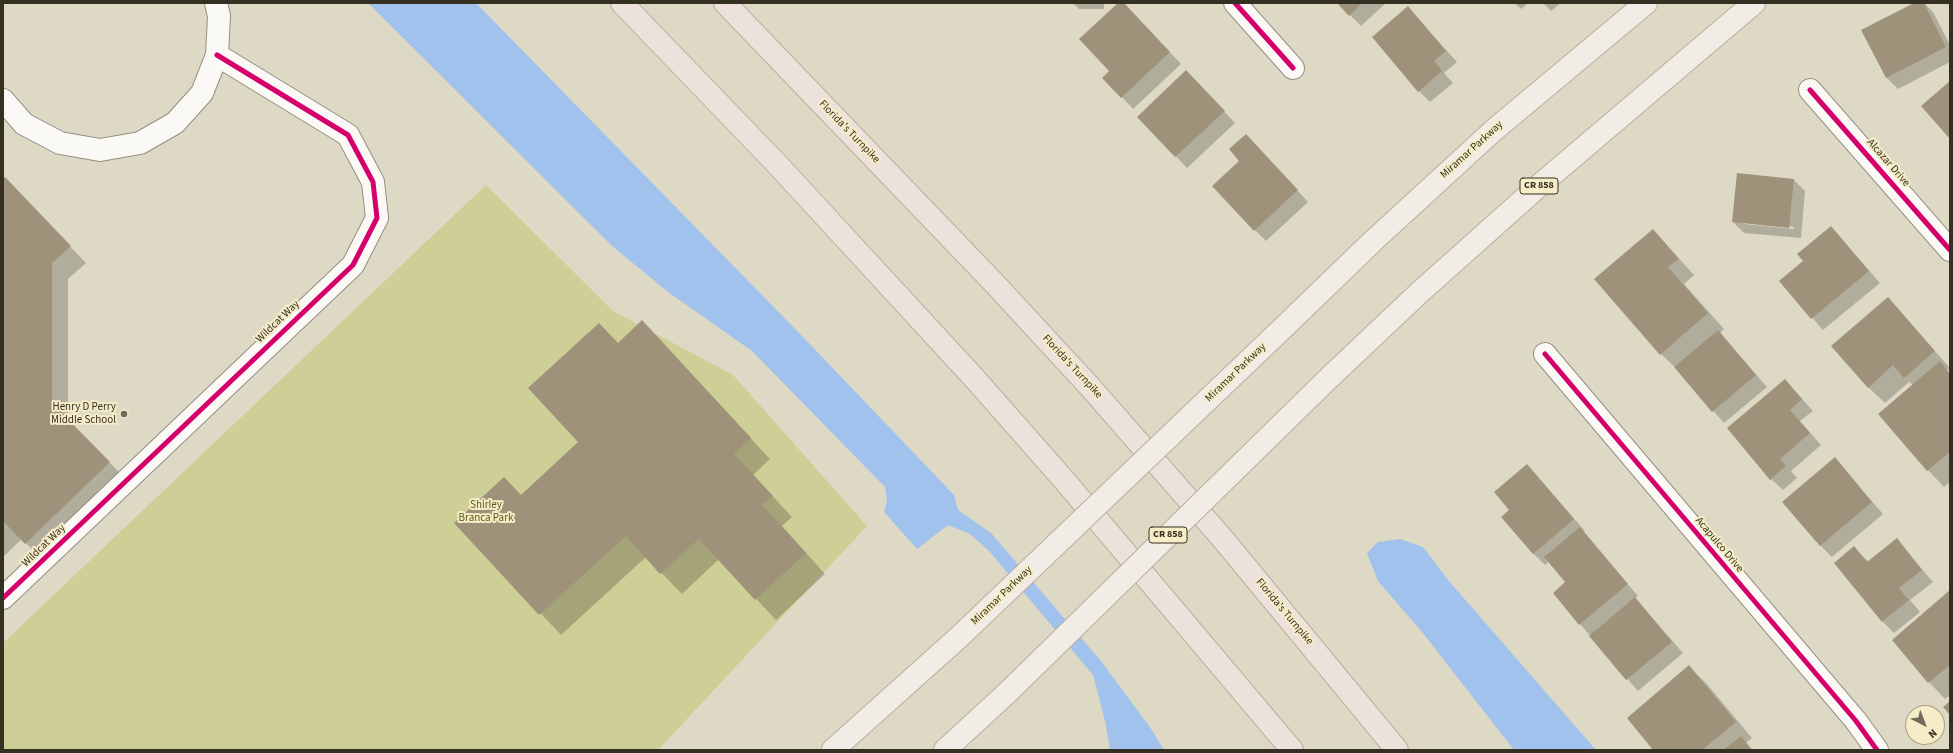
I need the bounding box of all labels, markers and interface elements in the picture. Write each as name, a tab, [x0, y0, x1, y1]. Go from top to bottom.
street label: Florida's Turnpike	[816, 98, 882, 166]
street label: Miramar Parkway	[1438, 118, 1506, 182]
street label: Alcazar Drive	[1864, 136, 1912, 190]
road number: CR 858	[1520, 178, 1558, 194]
street label: Wildcat Way	[253, 298, 303, 346]
street label: Florida's Turnpike	[1039, 332, 1105, 402]
street label: Miramar Parkway	[1203, 341, 1269, 405]
place label: Henry D Perry Middle School	[51, 401, 116, 427]
marker: Henry D Perry Middle School	[119, 409, 129, 419]
park label: Shirley Branca Park	[459, 499, 513, 525]
street label: Acapulco Drive	[1692, 515, 1746, 575]
street label: Wildcat Way	[19, 522, 69, 570]
road number: CR 858	[1149, 527, 1187, 543]
street label: Miramar Parkway	[969, 564, 1035, 628]
street label: Florida's Turnpike	[1252, 576, 1316, 648]
north arrow	[1905, 705, 1945, 745]
text: N	[1925, 726, 1940, 742]

